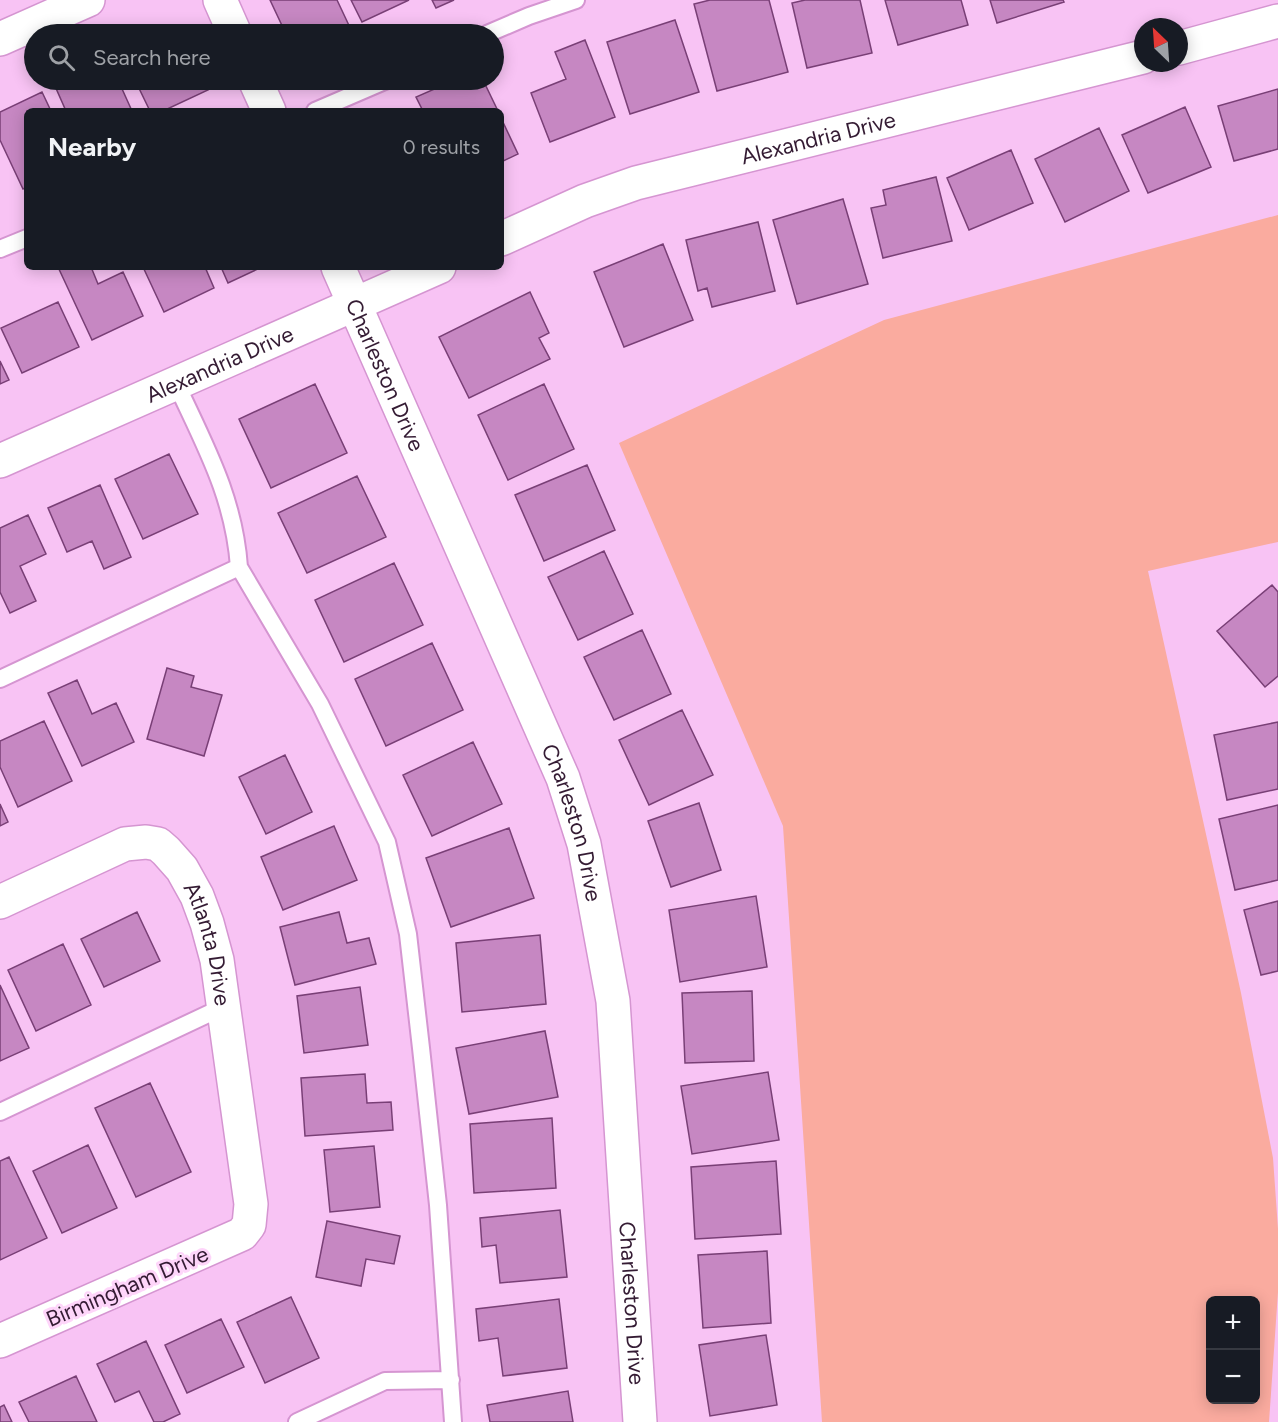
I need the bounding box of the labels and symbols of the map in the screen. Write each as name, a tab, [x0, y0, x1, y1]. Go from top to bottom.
north arrow	[1134, 18, 1188, 72]
street label: Alexandria Drive	[738, 106, 898, 170]
street label: Charleston Drive	[340, 295, 430, 455]
street label: Alexandria Drive	[142, 320, 298, 409]
street label: Charleston Drive	[536, 740, 607, 904]
street label: Atlanta Drive	[178, 877, 236, 1007]
street label: Charleston Drive	[613, 1221, 651, 1386]
street label: Birmingham Drive	[42, 1240, 212, 1333]

